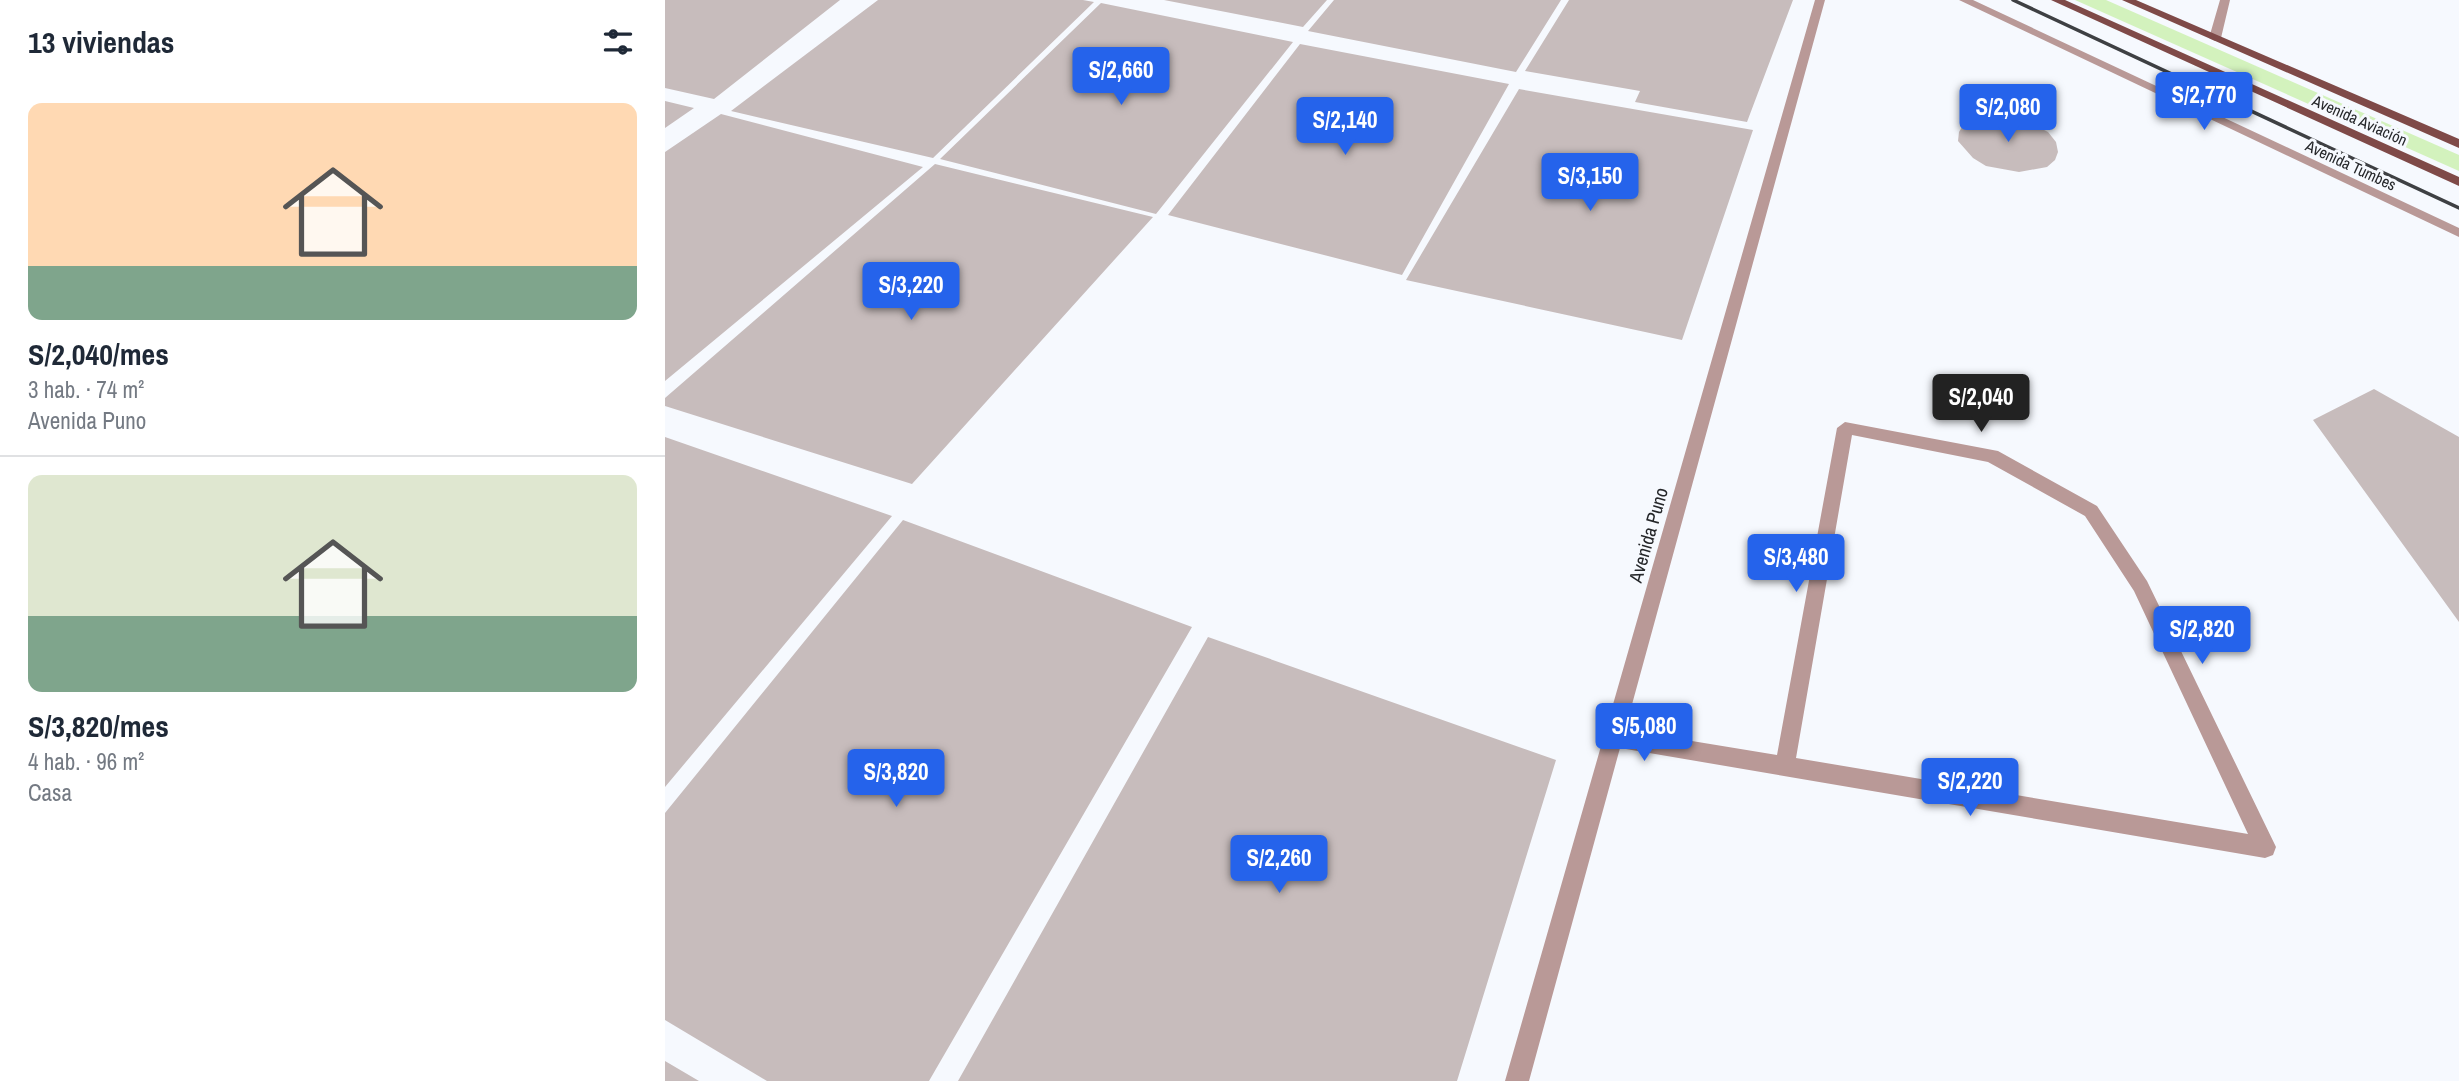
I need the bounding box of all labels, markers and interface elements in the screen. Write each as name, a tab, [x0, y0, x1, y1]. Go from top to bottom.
text: 13 viviendas	[28, 22, 174, 62]
icon: filters	[599, 23, 637, 61]
pin: S/2,660	[1056, 48, 1186, 107]
text: S/2,660	[1088, 54, 1154, 85]
pin: S/2,770	[2139, 72, 2269, 132]
text: S/2,770	[2171, 79, 2237, 110]
pin: S/2,080	[1943, 85, 2073, 144]
street label: Avenida Aviación	[2308, 89, 2411, 151]
text: S/2,080	[1975, 91, 2041, 122]
pin: S/2,140	[1280, 97, 1410, 157]
text: S/2,140	[1312, 104, 1378, 135]
street label: Avenida Tumbes	[2301, 134, 2400, 196]
icon: home	[270, 149, 396, 275]
pin: S/3,150	[1525, 154, 1655, 213]
text: S/3,150	[1557, 160, 1623, 191]
pin: S/3,220	[846, 262, 976, 322]
text: S/3,220	[878, 269, 944, 300]
text: S/2,040/mes	[28, 334, 169, 374]
text: 3 hab. · 74 m²	[28, 374, 144, 405]
pin: S/2,040	[1916, 374, 2046, 434]
text: S/2,040	[1948, 381, 2014, 412]
text: Avenida Puno	[28, 405, 146, 436]
street label: Avenida Puno	[1622, 484, 1674, 586]
icon: home	[270, 521, 396, 647]
pin: S/3,480	[1731, 534, 1861, 594]
text: S/3,480	[1763, 541, 1829, 572]
pin: S/2,820	[2137, 606, 2267, 666]
text: S/2,820	[2169, 613, 2235, 644]
pin: S/5,080	[1579, 704, 1709, 763]
text: S/3,820/mes	[28, 706, 169, 746]
text: S/5,080	[1611, 710, 1677, 741]
text: 4 hab. · 96 m²	[28, 746, 144, 777]
pin: S/3,820	[831, 750, 961, 809]
text: S/3,820	[863, 756, 929, 787]
pin: S/2,220	[1905, 758, 2035, 818]
text: S/2,220	[1937, 765, 2003, 796]
text: Casa	[28, 777, 72, 808]
pin: S/2,260	[1214, 836, 1344, 895]
text: S/2,260	[1246, 842, 1312, 873]

